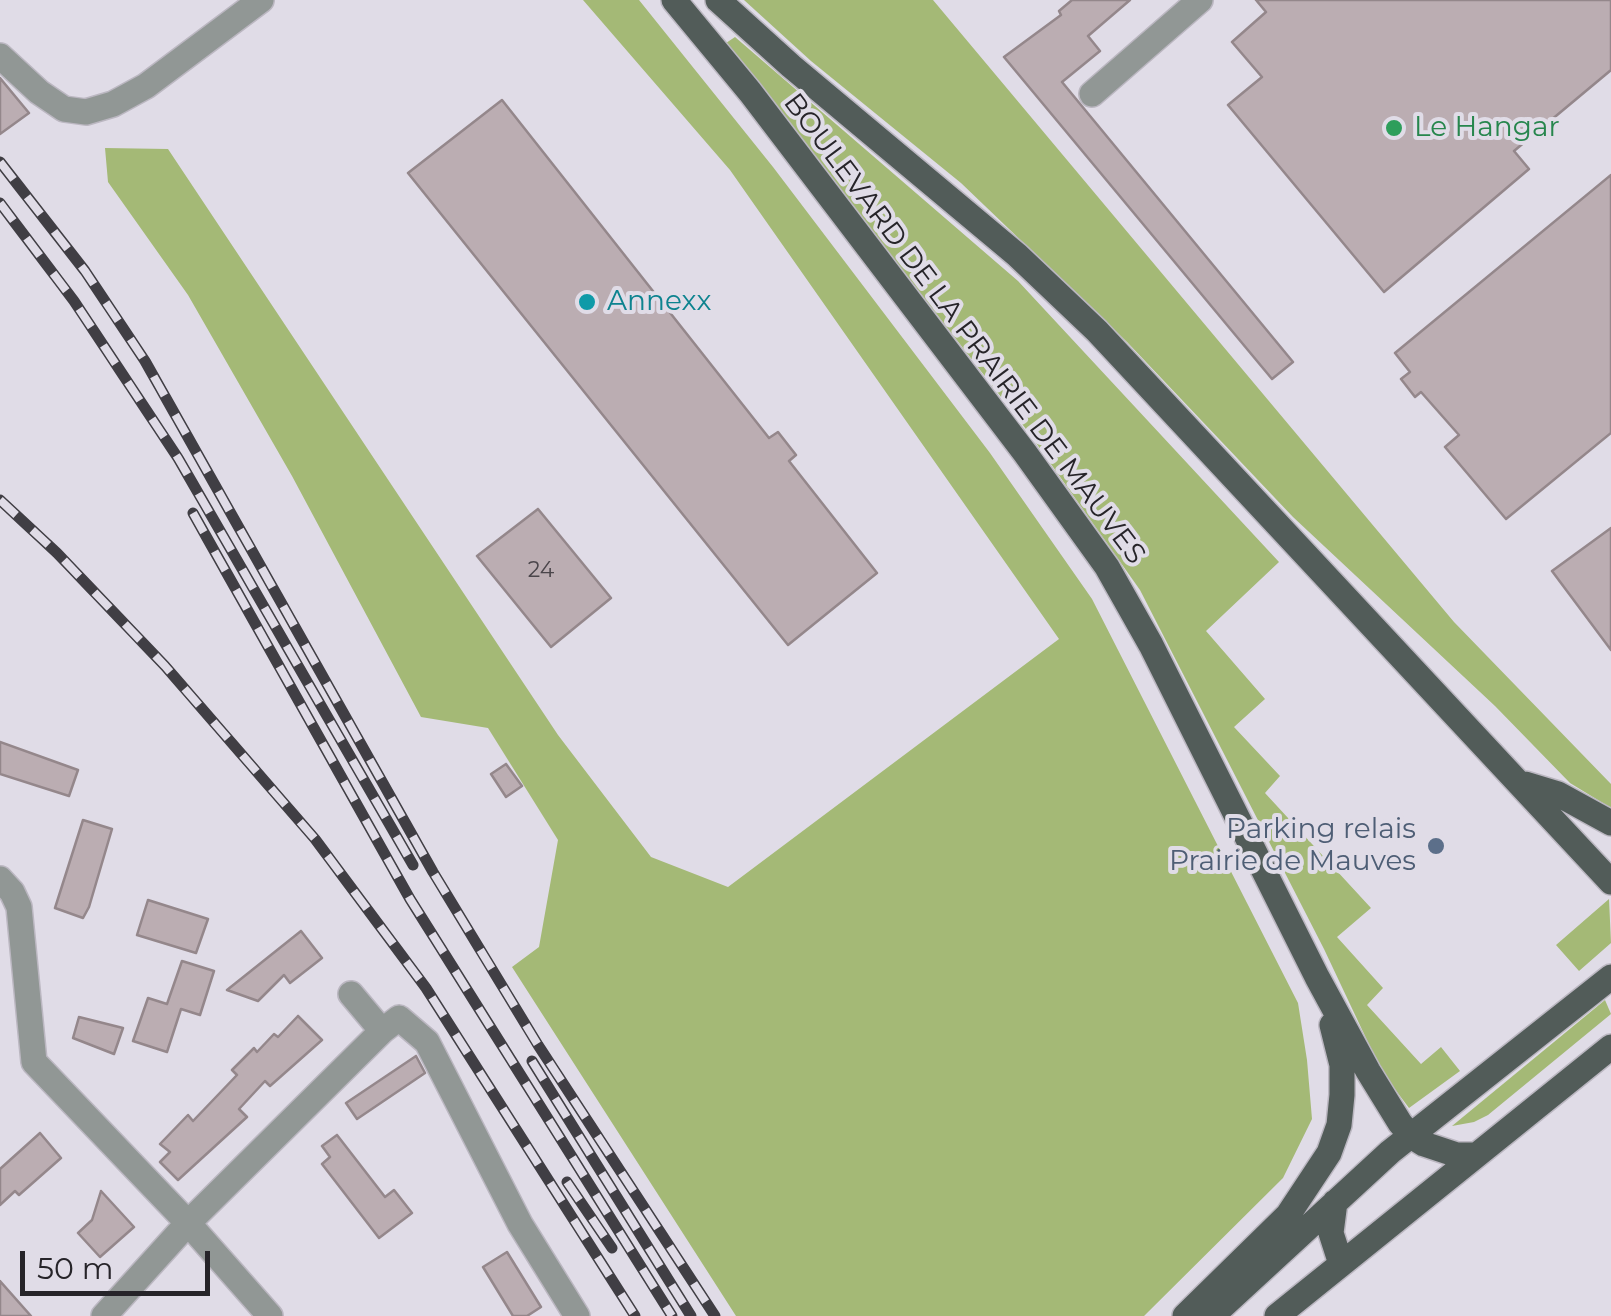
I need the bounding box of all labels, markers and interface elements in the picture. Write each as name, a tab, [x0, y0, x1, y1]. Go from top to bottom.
street label: BOULEVARD DE LA PRAIRIE DE MAUVES	[776, 87, 1152, 571]
place label: Le Hangar	[1414, 111, 1560, 145]
marker: Le Hangar	[1383, 117, 1405, 139]
place label: Annexx	[607, 285, 711, 319]
marker: Annexx	[576, 291, 598, 313]
house number: 24	[528, 558, 554, 584]
place label: Parking relais Prairie de Mauves	[1169, 813, 1416, 879]
marker: Parking relais Prairie de Mauves	[1425, 835, 1447, 857]
scale bar	[25, 1231, 215, 1293]
text: 50 m	[37, 1250, 114, 1287]

